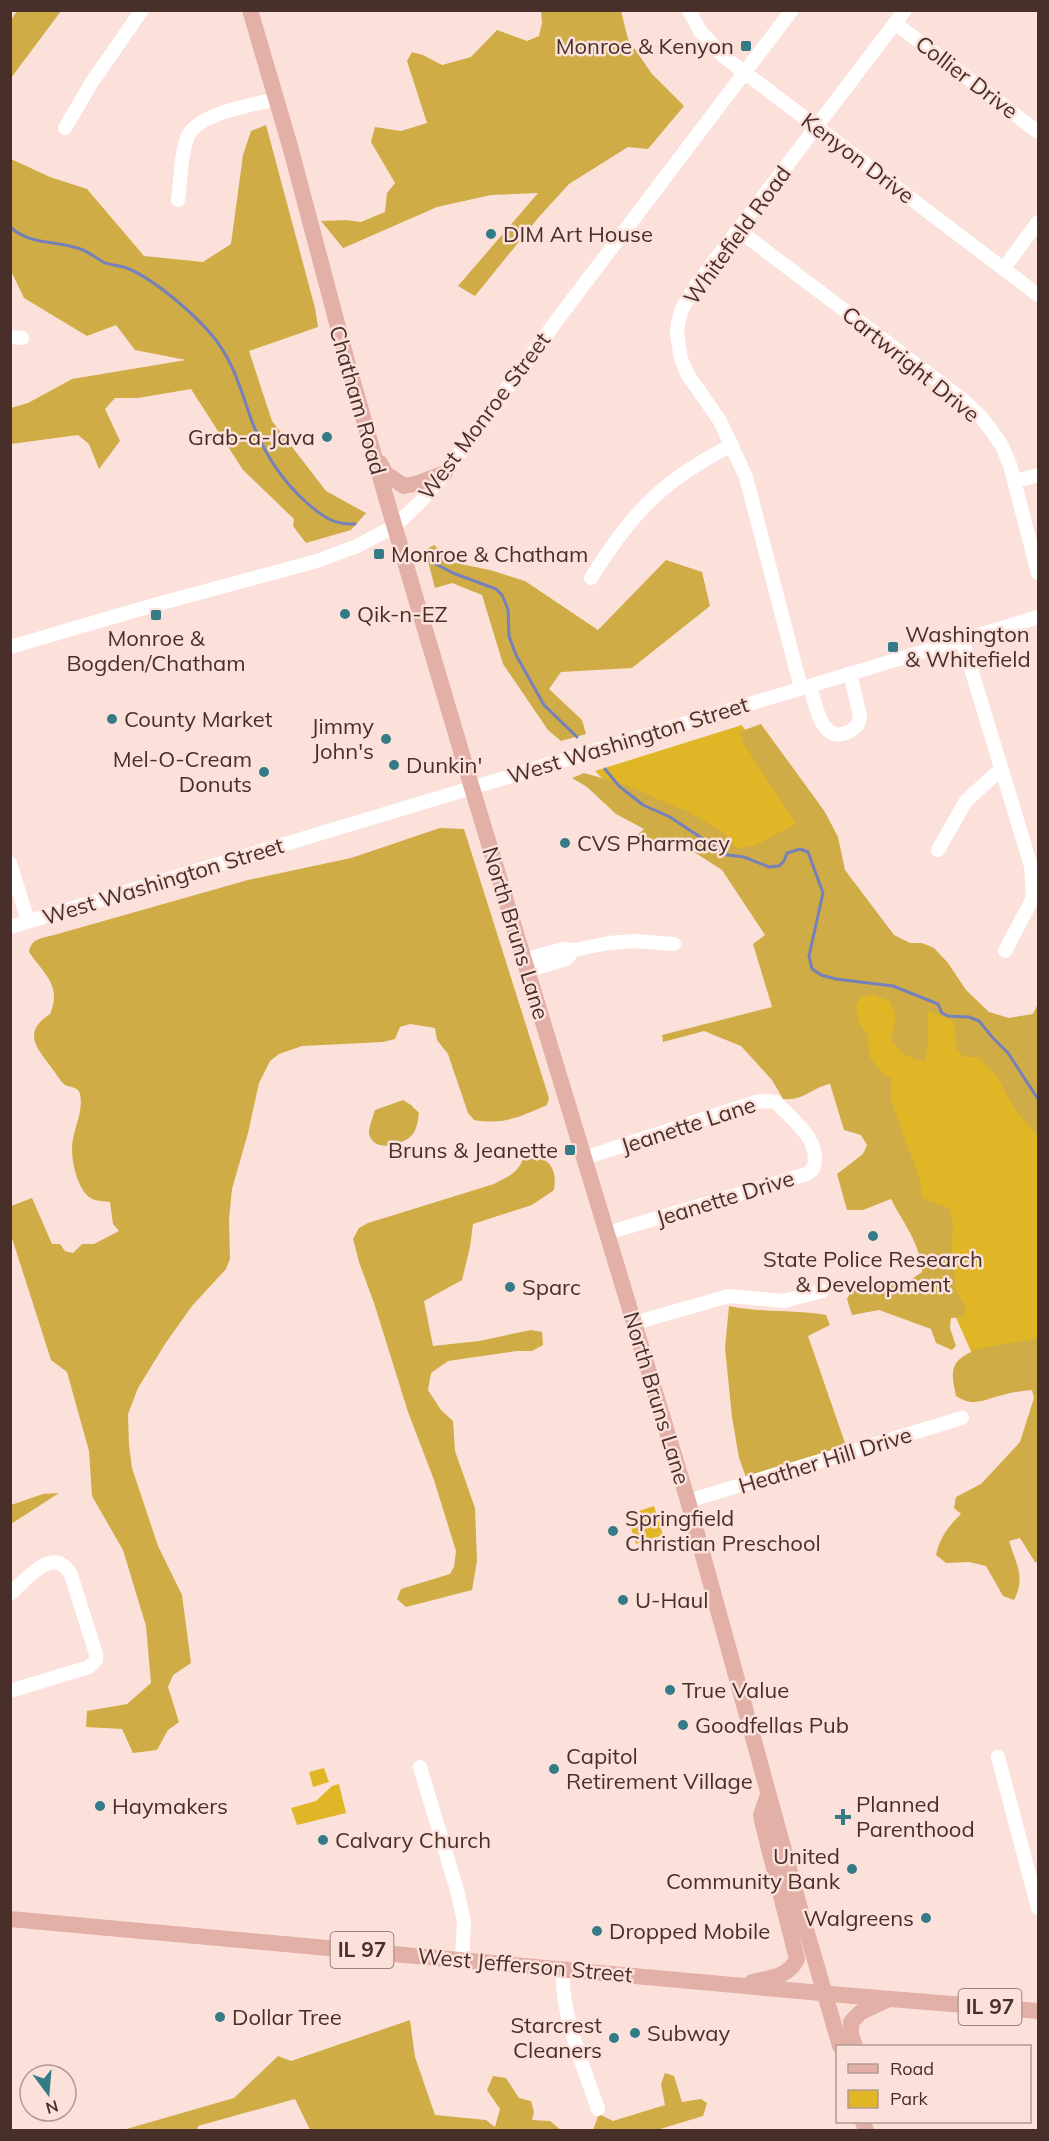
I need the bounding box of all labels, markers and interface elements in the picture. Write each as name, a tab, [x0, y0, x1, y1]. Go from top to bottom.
street label: Collier Drive	[910, 29, 1024, 125]
place label: Monroe & Kenyon	[556, 32, 734, 60]
marker: Monroe & Kenyon	[739, 39, 753, 53]
street label: Kenyon Drive	[796, 106, 920, 210]
street label: Whitefield Road	[677, 160, 797, 310]
place label: DIM Art House	[503, 220, 653, 248]
marker: DIM Art House	[484, 227, 498, 241]
street label: Cartwright Drive	[836, 300, 986, 428]
street label: Chatham Road	[323, 322, 393, 478]
street label: West Monroe Street	[412, 326, 556, 505]
place label: Grab-a-Java	[188, 423, 315, 451]
marker: Grab-a-Java	[320, 430, 334, 444]
place label: Monroe & Chatham	[391, 540, 588, 568]
marker: Monroe & Chatham	[372, 547, 386, 561]
place label: Qik-n-EZ	[357, 600, 448, 628]
marker: Qik-n-EZ	[338, 607, 352, 621]
marker: Monroe & Bogden/Chatham	[149, 608, 163, 622]
place label: Washington & Whitefield	[905, 620, 1031, 673]
place label: Monroe & Bogden/Chatham	[66, 624, 246, 677]
marker: Washington & Whitefield	[886, 640, 900, 654]
street label: West Washington Street	[504, 690, 752, 790]
place label: County Market	[124, 705, 273, 733]
marker: County Market	[105, 712, 119, 726]
place label: Jimmy John's	[311, 712, 374, 765]
marker: Jimmy John's	[379, 732, 393, 746]
place label: Mel-O-Cream Donuts	[113, 745, 252, 798]
place label: Dunkin'	[406, 751, 482, 779]
marker: Dunkin'	[387, 758, 401, 772]
marker: Mel-O-Cream Donuts	[257, 765, 271, 779]
place label: CVS Pharmacy	[577, 829, 730, 857]
street label: West Washington Street	[39, 831, 287, 931]
marker: CVS Pharmacy	[558, 836, 572, 850]
street label: North Bruns Lane	[476, 843, 556, 1023]
street label: Jeanette Lane	[617, 1090, 759, 1160]
place label: Bruns & Jeanette	[388, 1136, 558, 1164]
marker: Bruns & Jeanette	[563, 1143, 577, 1157]
street label: Jeanette Drive	[652, 1164, 798, 1232]
marker: State Police Research & Development	[866, 1229, 880, 1243]
place label: State Police Research & Development	[763, 1245, 983, 1298]
place label: Sparc	[522, 1273, 581, 1301]
marker: Sparc	[503, 1280, 517, 1294]
street label: North Bruns Lane	[617, 1308, 697, 1488]
street label: Heather Hill Drive	[735, 1420, 915, 1500]
place label: Springfield Christian Preschool	[625, 1504, 821, 1557]
marker: Springfield Christian Preschool	[606, 1524, 620, 1538]
place label: U-Haul	[635, 1586, 708, 1614]
marker: U-Haul	[616, 1593, 630, 1607]
place label: True Value	[682, 1676, 789, 1704]
marker: True Value	[663, 1683, 677, 1697]
place label: Goodfellas Pub	[695, 1711, 849, 1739]
marker: Goodfellas Pub	[676, 1718, 690, 1732]
place label: Capitol Retirement Village	[566, 1742, 753, 1795]
marker: Capitol Retirement Village	[547, 1762, 561, 1776]
place label: Planned Parenthood	[856, 1790, 975, 1843]
place label: Haymakers	[112, 1792, 228, 1820]
marker: Haymakers	[93, 1799, 107, 1813]
marker: Planned Parenthood	[834, 1808, 852, 1826]
place label: Calvary Church	[335, 1826, 491, 1854]
marker: Calvary Church	[316, 1833, 330, 1847]
place label: United Community Bank	[666, 1842, 841, 1895]
marker: United Community Bank	[845, 1862, 859, 1876]
place label: Walgreens	[804, 1904, 914, 1932]
marker: Walgreens	[919, 1911, 933, 1925]
place label: Dropped Mobile	[609, 1917, 770, 1945]
marker: Dropped Mobile	[590, 1924, 604, 1938]
road number: IL 97	[330, 1932, 394, 1968]
street label: West Jefferson Street	[416, 1942, 634, 1988]
road number: IL 97	[958, 1989, 1022, 2025]
place label: Dollar Tree	[232, 2003, 342, 2031]
marker: Dollar Tree	[213, 2010, 227, 2024]
place label: Starcrest Cleaners	[510, 2011, 602, 2064]
place label: Subway	[647, 2019, 730, 2047]
marker: Subway	[628, 2026, 642, 2040]
marker: Starcrest Cleaners	[607, 2031, 621, 2045]
legend	[836, 2045, 1031, 2123]
text: Road	[890, 2057, 934, 2080]
north arrow	[18, 2063, 78, 2123]
text: Park	[890, 2087, 929, 2110]
text: N	[44, 2096, 61, 2119]

